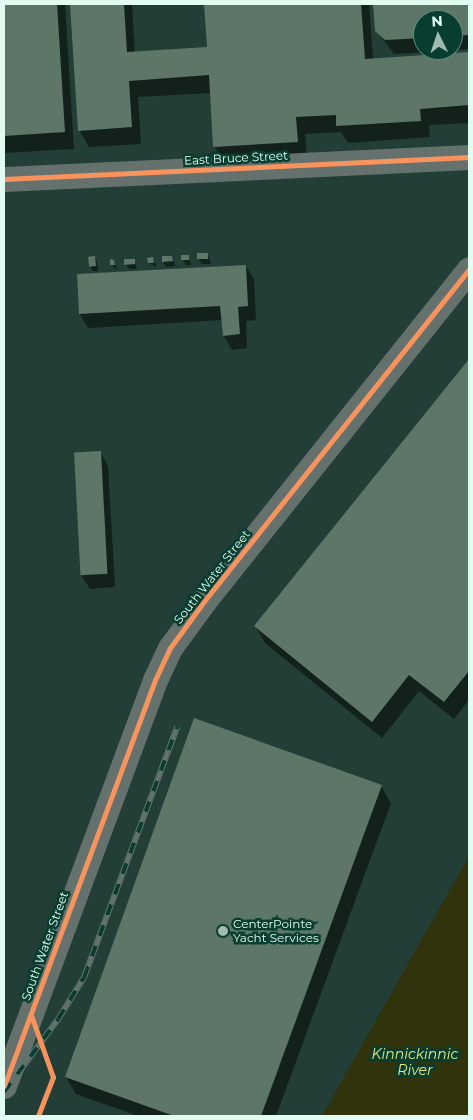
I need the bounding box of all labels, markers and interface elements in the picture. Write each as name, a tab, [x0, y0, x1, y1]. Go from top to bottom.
north arrow	[413, 10, 463, 60]
text: N	[431, 12, 443, 30]
street label: East Bruce Street	[184, 148, 288, 168]
street label: South Water Street	[171, 527, 253, 627]
street label: South Water Street	[19, 890, 71, 1002]
place label: CenterPointe Yacht Services	[233, 917, 319, 945]
marker: CenterPointe Yacht Services	[217, 925, 229, 937]
water label: Kinnickinnic River	[372, 1046, 458, 1078]

